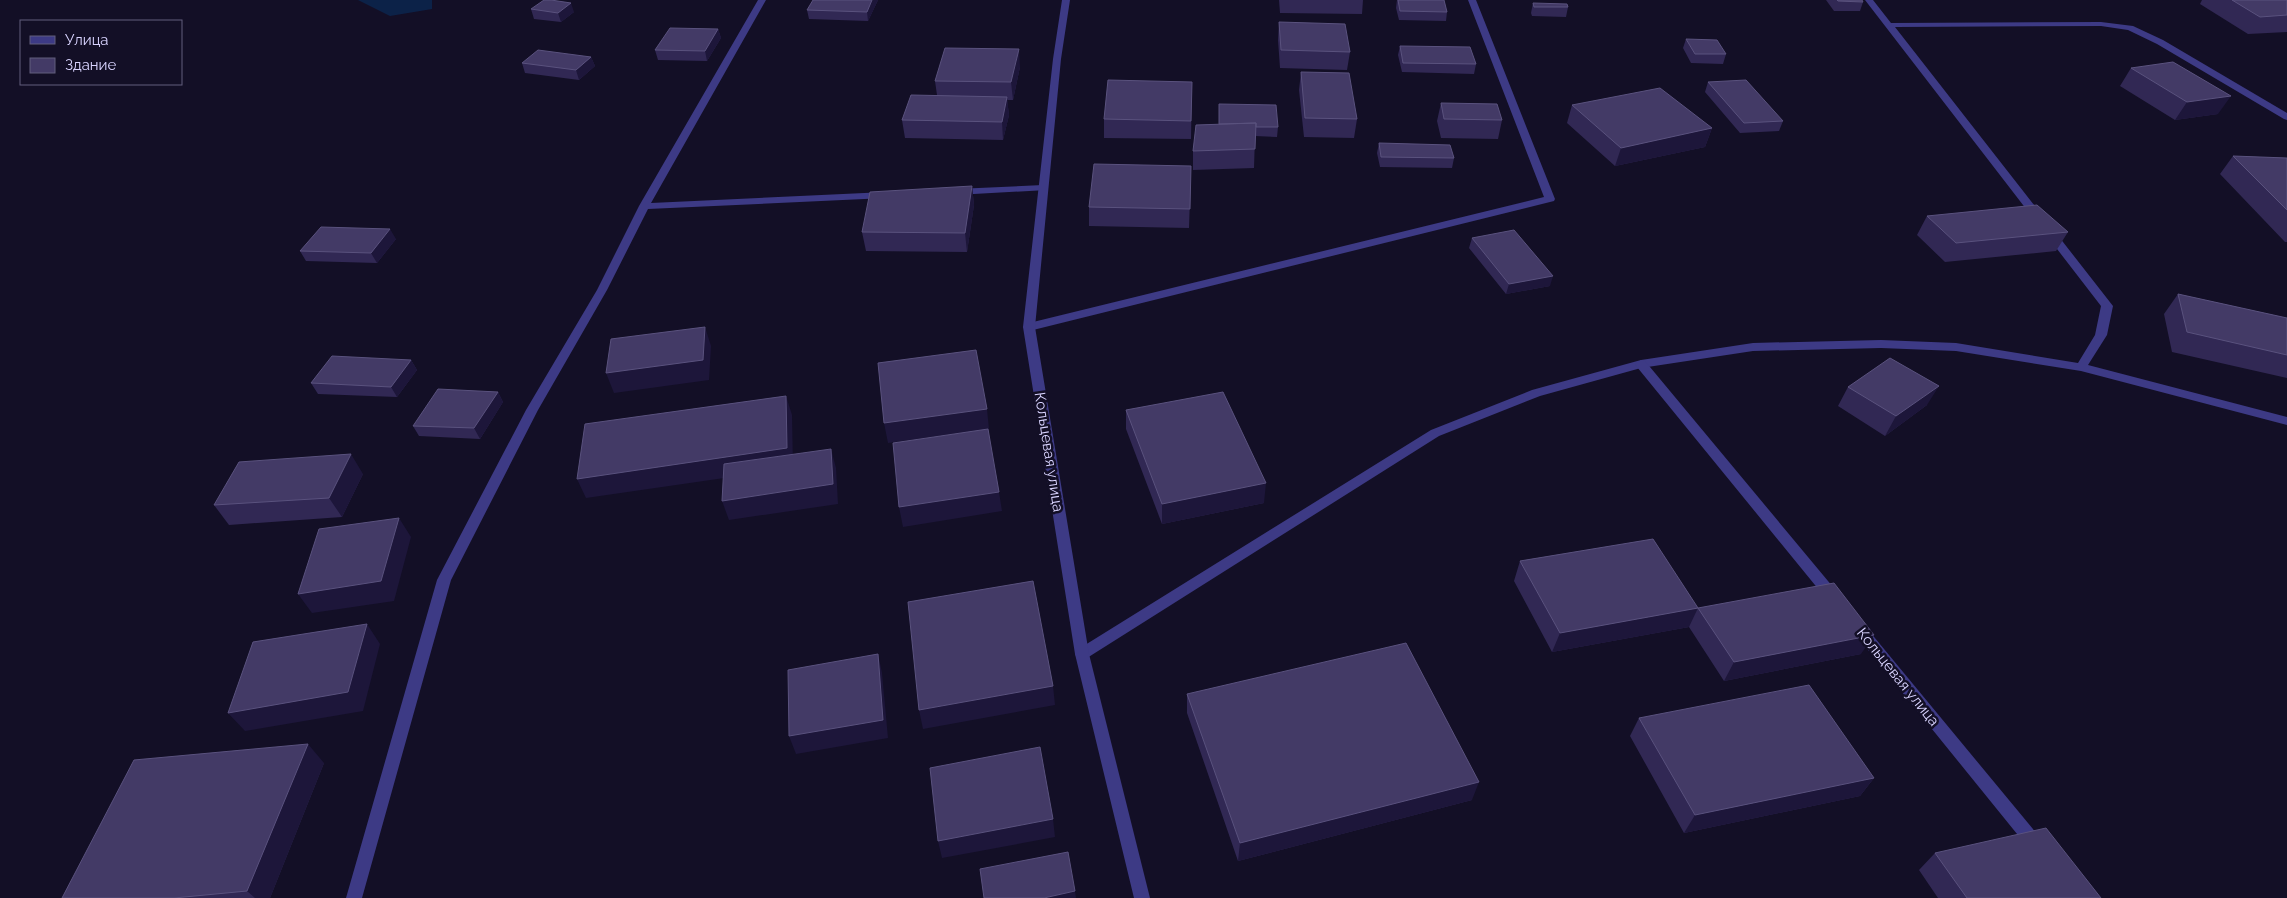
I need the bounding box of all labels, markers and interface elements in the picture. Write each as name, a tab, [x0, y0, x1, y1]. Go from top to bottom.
legend	[20, 20, 182, 85]
text: Улица	[65, 31, 109, 49]
text: Здание	[65, 56, 117, 74]
street label: Кольцевая улица	[1031, 391, 1067, 513]
street label: Кольцевая улица	[1853, 624, 1943, 730]

